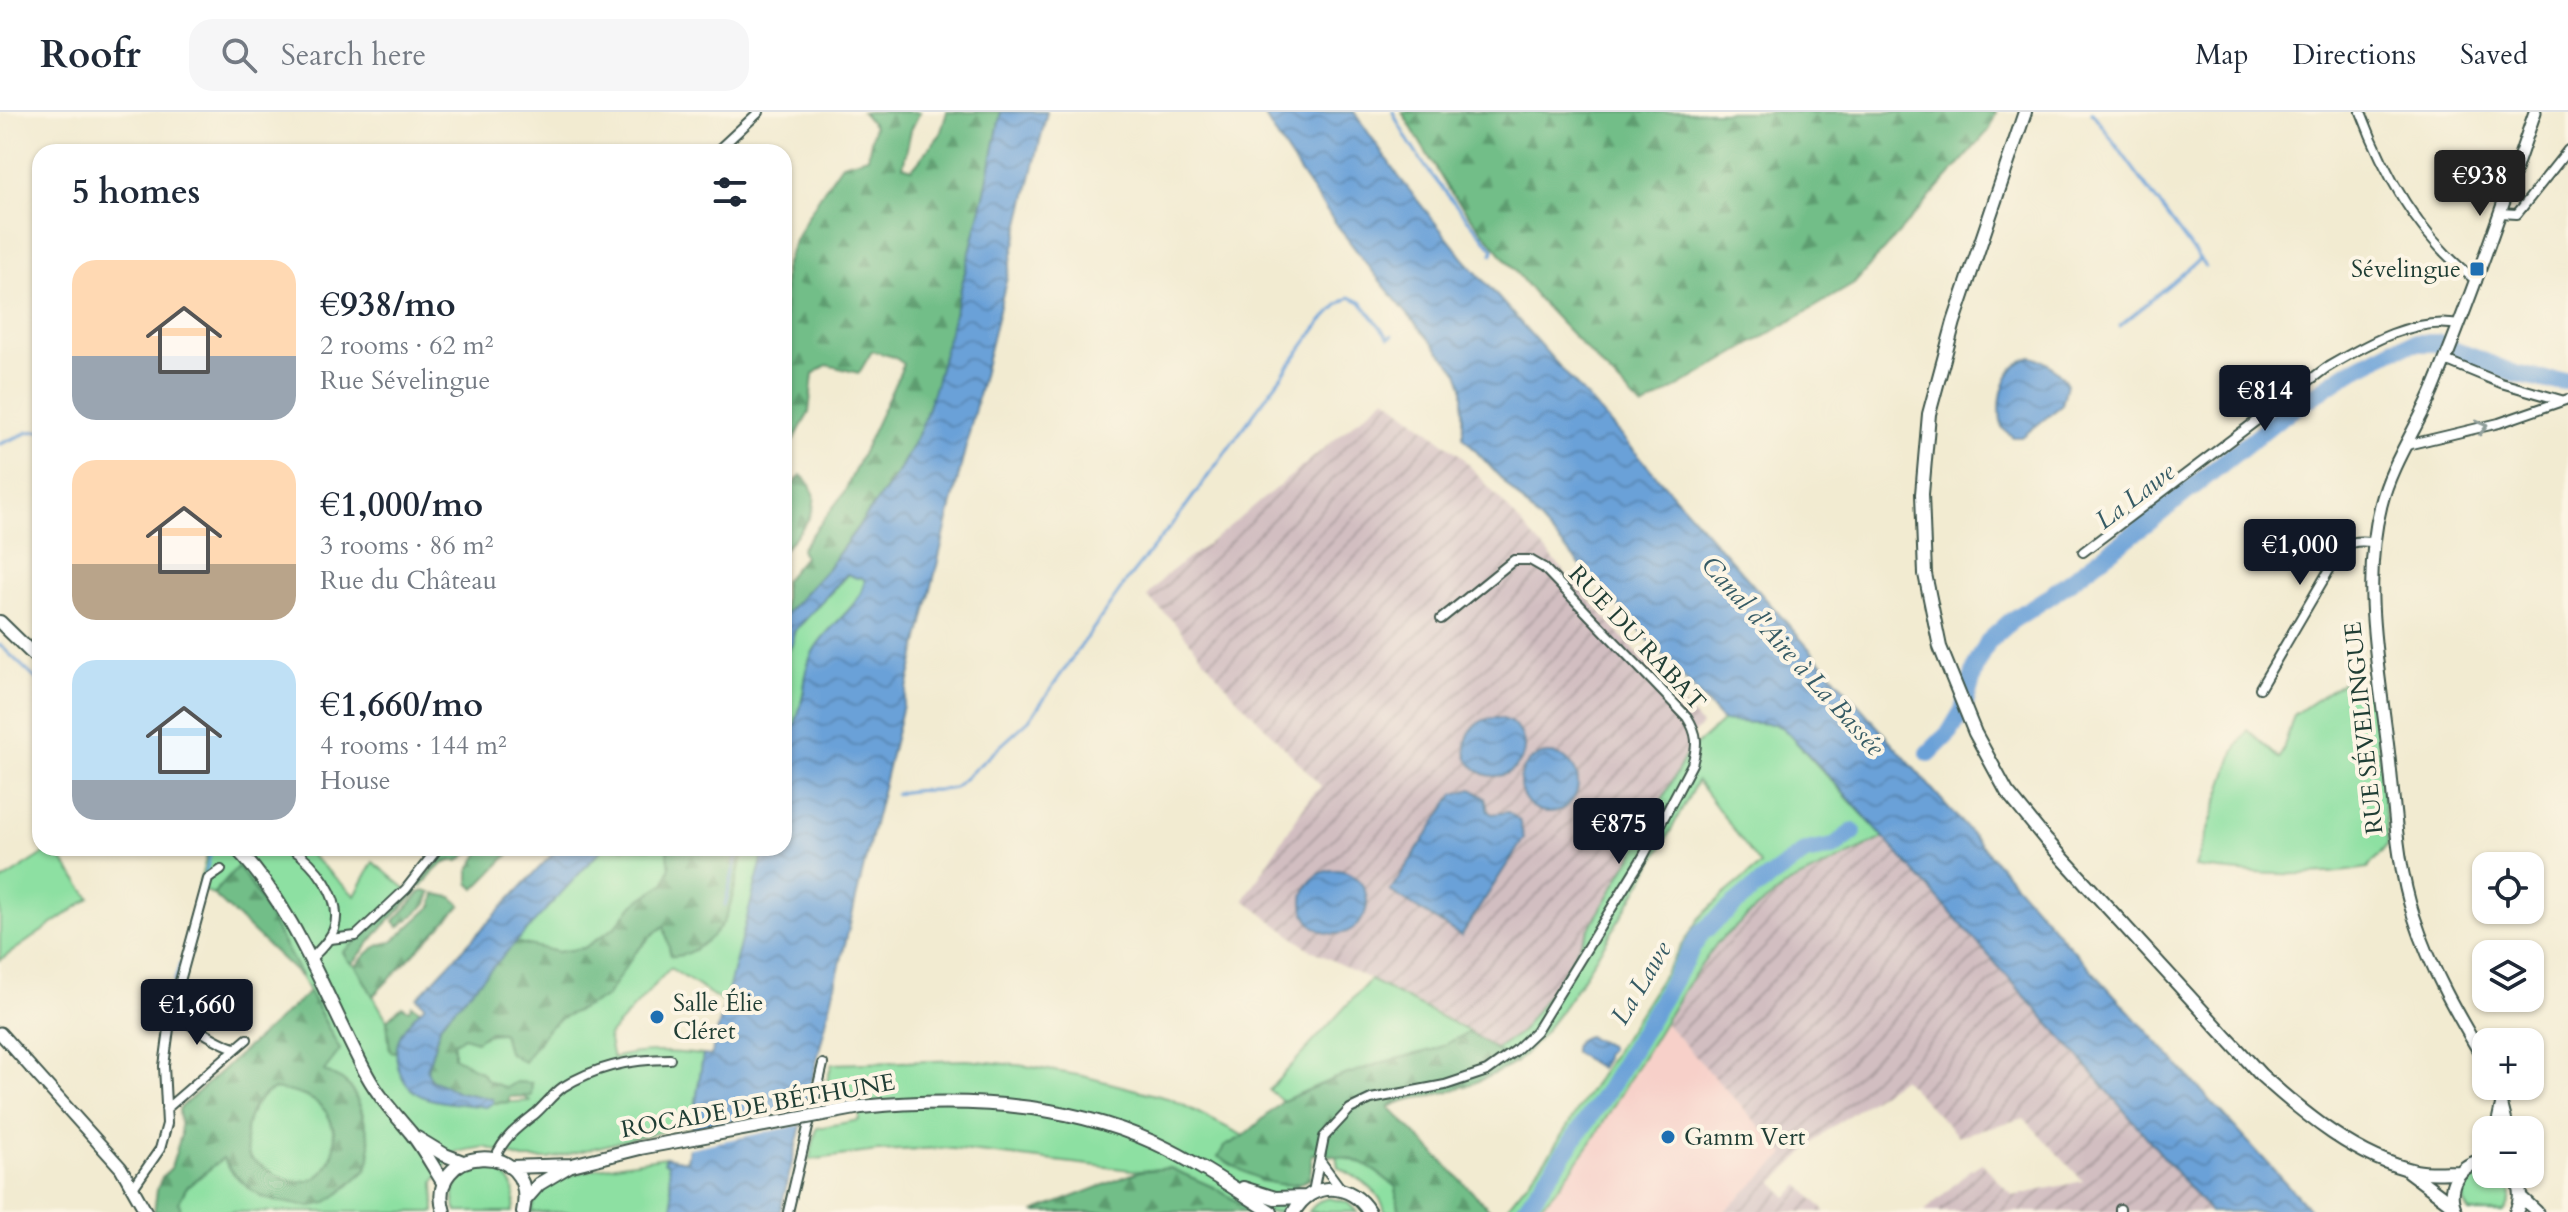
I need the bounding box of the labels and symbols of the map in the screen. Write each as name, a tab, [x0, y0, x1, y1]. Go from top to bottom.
pin: €938	[2433, 150, 2527, 218]
place label: Sévelingue	[2351, 253, 2461, 286]
marker: Sévelingue	[2468, 260, 2486, 278]
pin: €814	[2218, 365, 2312, 433]
one-way arrow	[2475, 420, 2489, 437]
water label: La Lawe	[2088, 454, 2183, 537]
pin: €1,000	[2235, 519, 2365, 587]
water label: Canal d'Aire à La Bassée	[1694, 548, 1893, 764]
street label: RUE DU RABAT	[1561, 558, 1713, 718]
street label: RUE SÉVELINGUE	[2336, 620, 2392, 836]
pin: €875	[1572, 798, 1666, 866]
water label: La Lawe	[1602, 934, 1680, 1031]
pin: €1,660	[132, 979, 262, 1047]
place label: Salle Élie Cléret	[673, 987, 764, 1048]
marker: Salle Élie Cléret	[648, 1008, 666, 1026]
street label: ROCADE DE BÉTHUNE	[618, 1066, 898, 1146]
place label: Gamm Vert	[1684, 1121, 1806, 1154]
marker: Gamm Vert	[1659, 1128, 1677, 1146]

